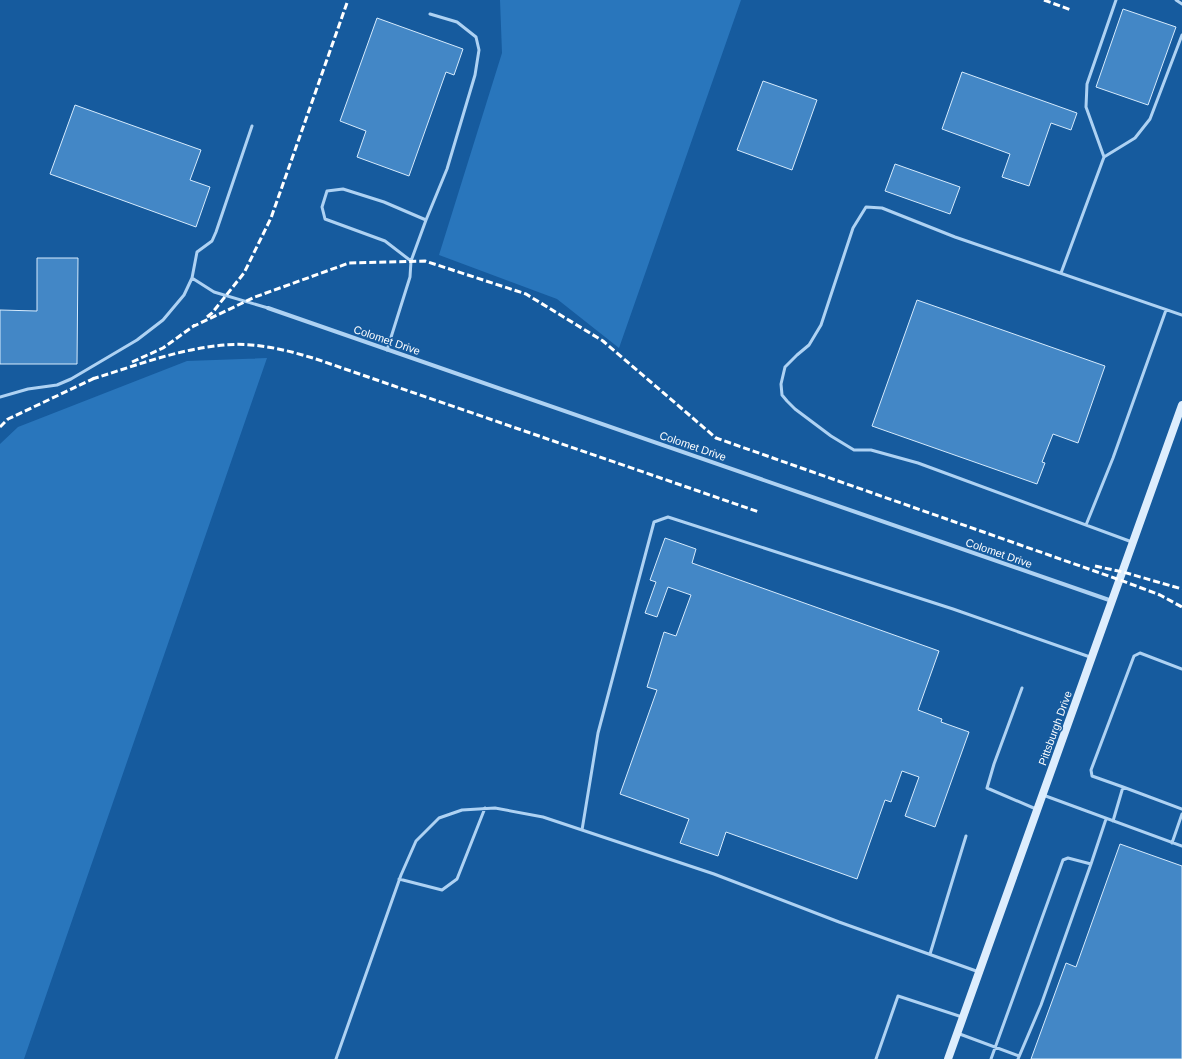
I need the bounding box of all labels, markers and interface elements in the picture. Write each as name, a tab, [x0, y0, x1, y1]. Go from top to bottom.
street label: Colomet Drive	[352, 323, 422, 357]
street label: Colomet Drive	[658, 429, 728, 463]
street label: Colomet Drive	[964, 536, 1034, 570]
street label: Pittsburgh Drive	[1036, 689, 1074, 767]

